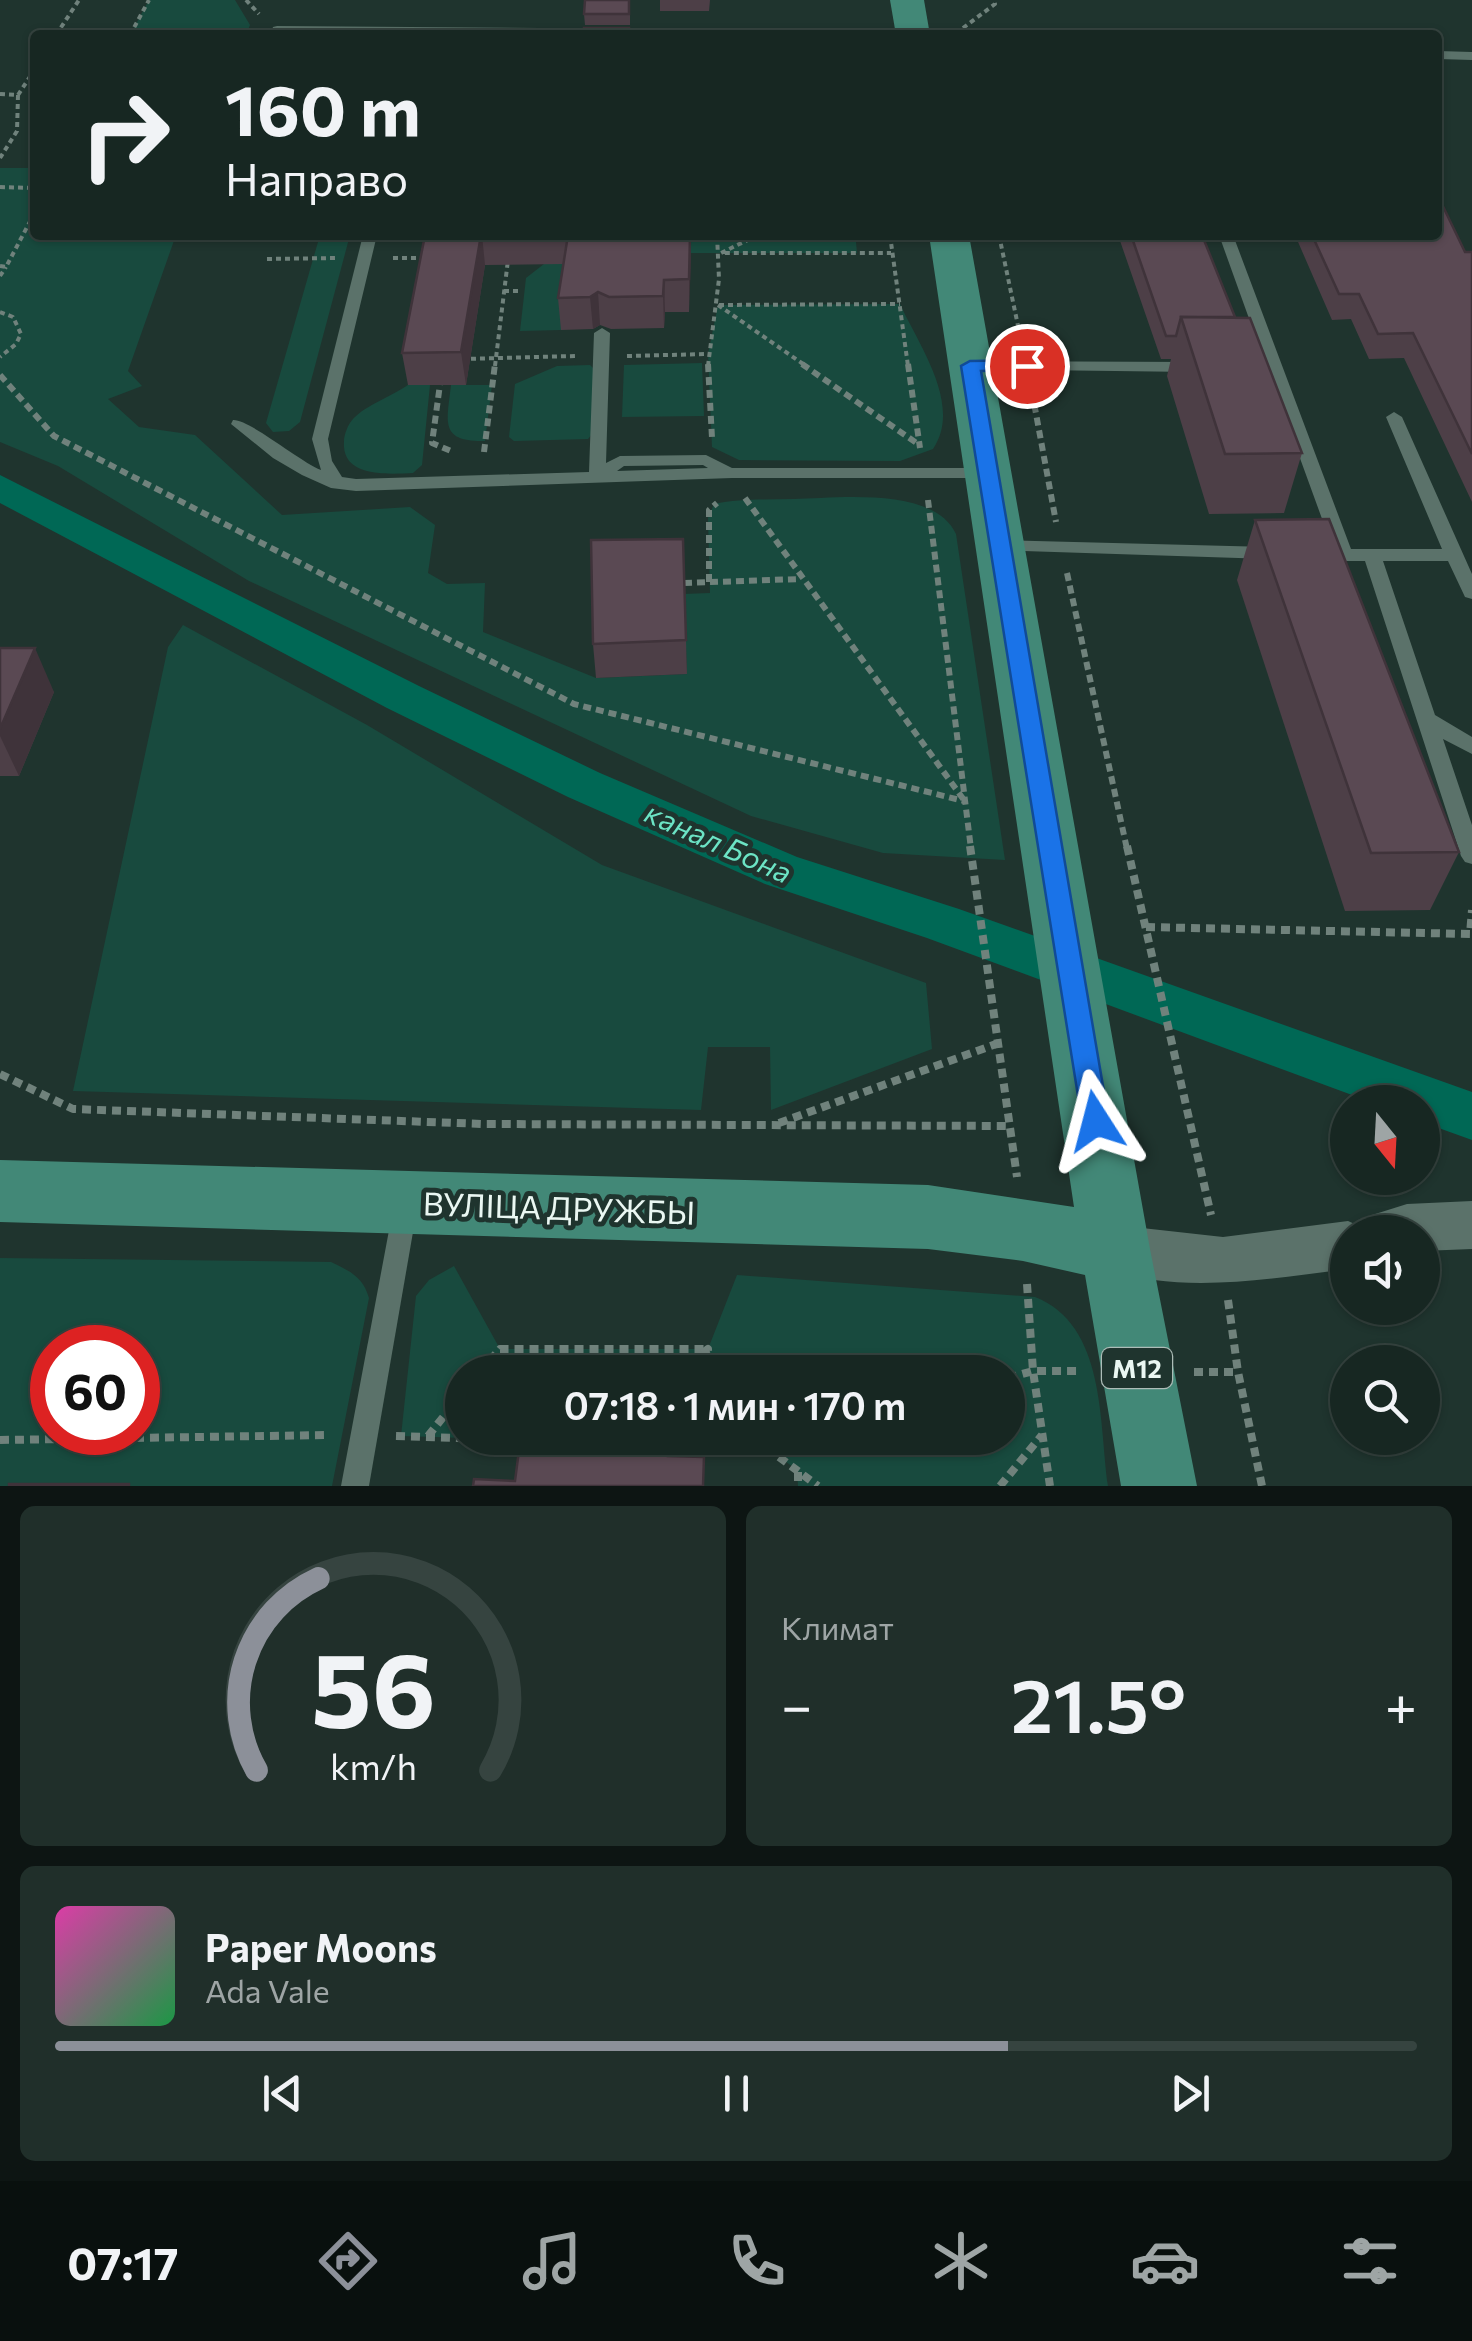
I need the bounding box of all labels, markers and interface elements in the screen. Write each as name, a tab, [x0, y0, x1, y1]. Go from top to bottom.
text: 160 m	[225, 65, 421, 150]
icon: right	[60, 70, 190, 200]
text: Направо	[225, 150, 408, 205]
pin	[985, 324, 1070, 409]
icon: arrive	[1000, 339, 1055, 394]
water label: канал Бона	[640, 792, 798, 890]
position arrow	[1044, 1069, 1148, 1173]
north arrow	[1330, 1085, 1440, 1195]
map controls	[1330, 1085, 1440, 1455]
street label: ВУЛІЦА ДРУЖБЫ	[422, 1182, 696, 1232]
button: sound	[1330, 1215, 1440, 1325]
speed limit sign: 60	[30, 1325, 160, 1455]
button: search	[1330, 1345, 1440, 1455]
road number: М12	[1102, 1348, 1172, 1388]
text: 07:18 · 1 мин · 170 m	[564, 1381, 906, 1428]
text: Климат	[781, 1607, 894, 1647]
text: 56	[311, 1622, 435, 1749]
text: 21.5°	[1011, 1657, 1186, 1748]
text: −	[781, 1670, 812, 1737]
text: +	[1385, 1670, 1417, 1737]
text: km/h	[330, 1744, 416, 1787]
text: Paper Moons	[205, 1923, 437, 1970]
text: Ada Vale	[205, 1970, 330, 2010]
icon: previous	[255, 2066, 310, 2121]
icon: pause	[709, 2066, 764, 2121]
icon: next	[1163, 2066, 1218, 2121]
icon: directions	[313, 2226, 383, 2296]
icon: music	[517, 2226, 587, 2296]
icon: phone	[722, 2226, 792, 2296]
icon: climate	[926, 2226, 996, 2296]
icon: car	[1130, 2226, 1200, 2296]
icon: filters	[1335, 2226, 1405, 2296]
text: 07:17	[67, 2234, 178, 2289]

